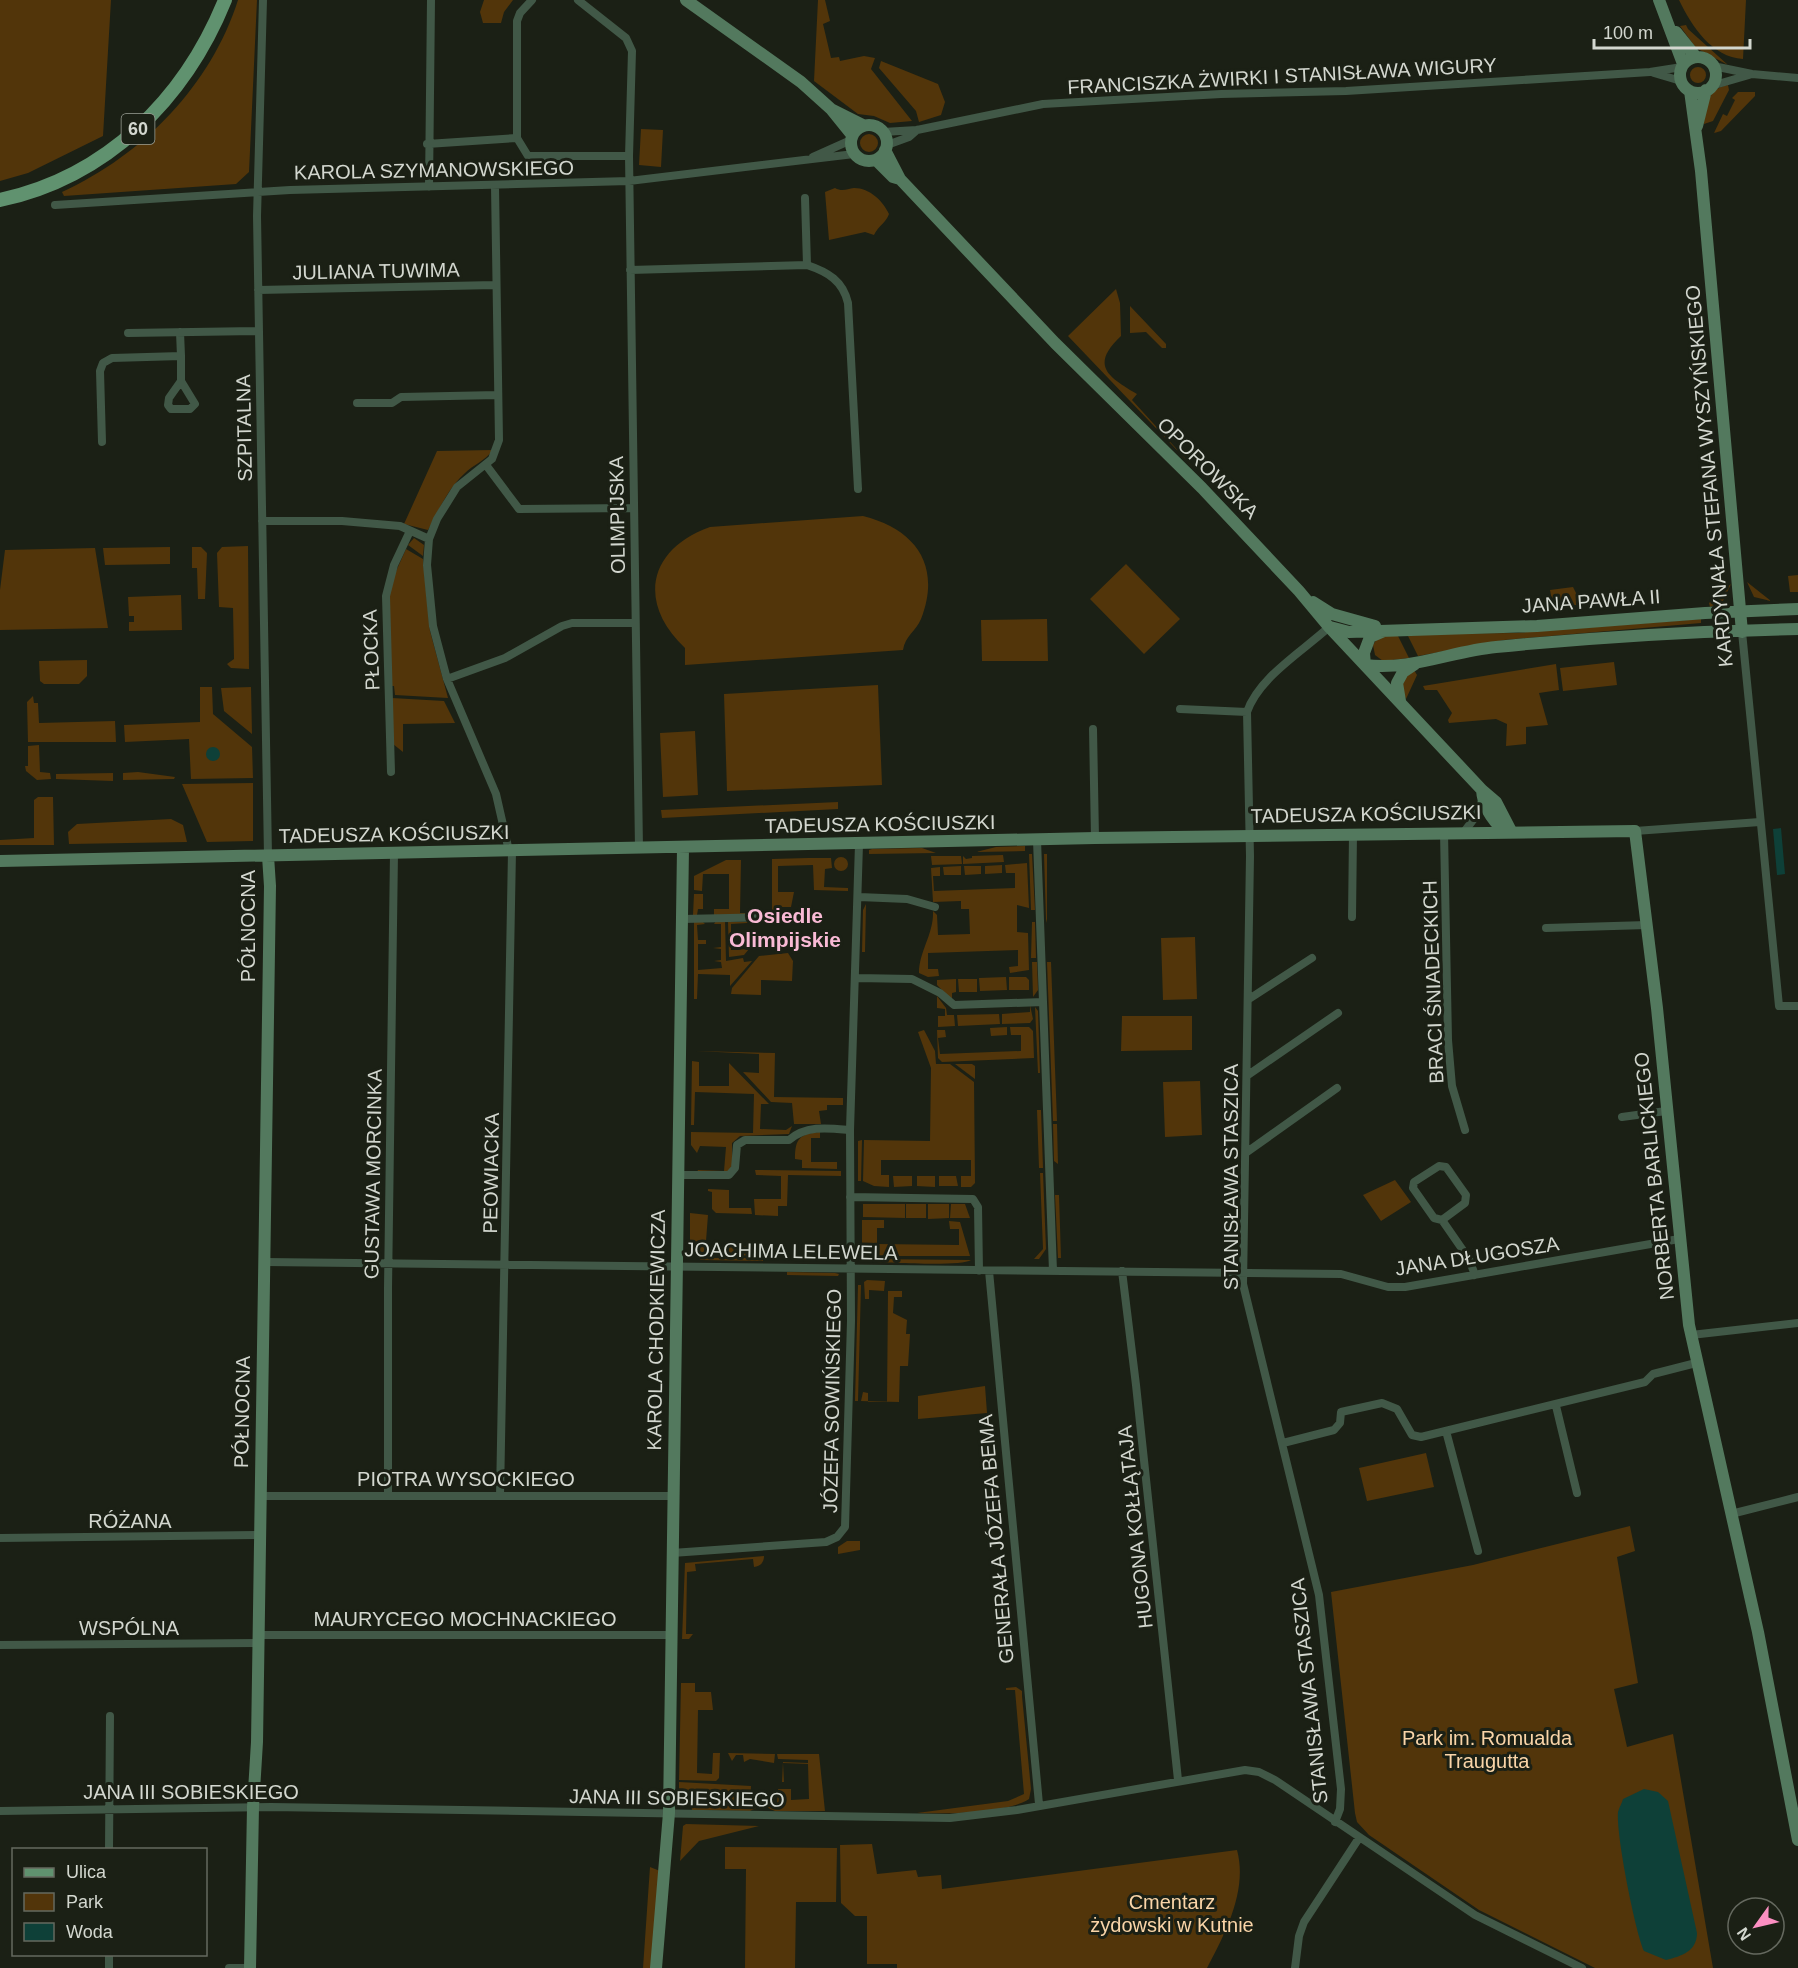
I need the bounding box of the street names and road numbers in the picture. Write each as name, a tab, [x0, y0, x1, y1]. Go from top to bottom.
street label: FRANCISZKA ŻWIRKI I STANISŁAWA WIGURY	[1067, 54, 1497, 98]
road number: 60	[122, 114, 154, 144]
street label: KAROLA SZYMANOWSKIEGO	[294, 157, 574, 183]
street label: JULIANA TUWIMA	[292, 259, 461, 283]
street label: KARDYNAŁA STEFANA WYSZYŃSKIEGO	[1681, 284, 1737, 668]
street label: SZPITALNA	[232, 373, 256, 482]
street label: OPOROWSKA	[1153, 413, 1263, 523]
street label: OLIMPIJSKA	[605, 455, 629, 574]
street label: JANA PAWŁA II	[1521, 585, 1661, 617]
street label: PŁOCKA	[359, 608, 383, 691]
street label: TADEUSZA KOŚCIUSZKI	[1250, 800, 1482, 827]
street label: TADEUSZA KOŚCIUSZKI	[764, 810, 996, 837]
street label: TADEUSZA KOŚCIUSZKI	[278, 820, 510, 847]
street label: PÓŁNOCNA	[237, 869, 259, 982]
street label: BRACI ŚNIADECKICH	[1417, 880, 1448, 1084]
street label: NORBERTA BARLICKIEGO	[1630, 1051, 1678, 1301]
street label: STANISŁAWA STASZICA	[1220, 1063, 1242, 1290]
street label: GUSTAWA MORCINKA	[360, 1068, 386, 1279]
street label: PEOWIACKA	[479, 1112, 503, 1234]
street label: KAROLA CHODKIEWICZA	[643, 1209, 669, 1451]
street label: JANA DŁUGOSZA	[1393, 1232, 1561, 1280]
street label: JOACHIMA LELEWELA	[684, 1238, 899, 1264]
street label: JÓZEFA SOWIŃSKIEGO	[819, 1289, 845, 1513]
street label: PÓŁNOCNA	[230, 1355, 254, 1468]
street label: GENERAŁA JÓZEFA BEMA	[974, 1413, 1018, 1665]
street label: HUGONA KOŁŁĄTAJA	[1113, 1424, 1157, 1630]
street label: PIOTRA WYSOCKIEGO	[357, 1468, 575, 1490]
street label: RÓŻANA	[88, 1510, 172, 1532]
street label: STANISŁAWA STASZICA	[1286, 1576, 1332, 1805]
street label: MAURYCEGO MOCHNACKIEGO	[314, 1608, 617, 1630]
street label: WSPÓLNA	[79, 1617, 180, 1639]
street label: JANA III SOBIESKIEGO	[83, 1781, 299, 1803]
street label: JANA III SOBIESKIEGO	[569, 1785, 785, 1811]

